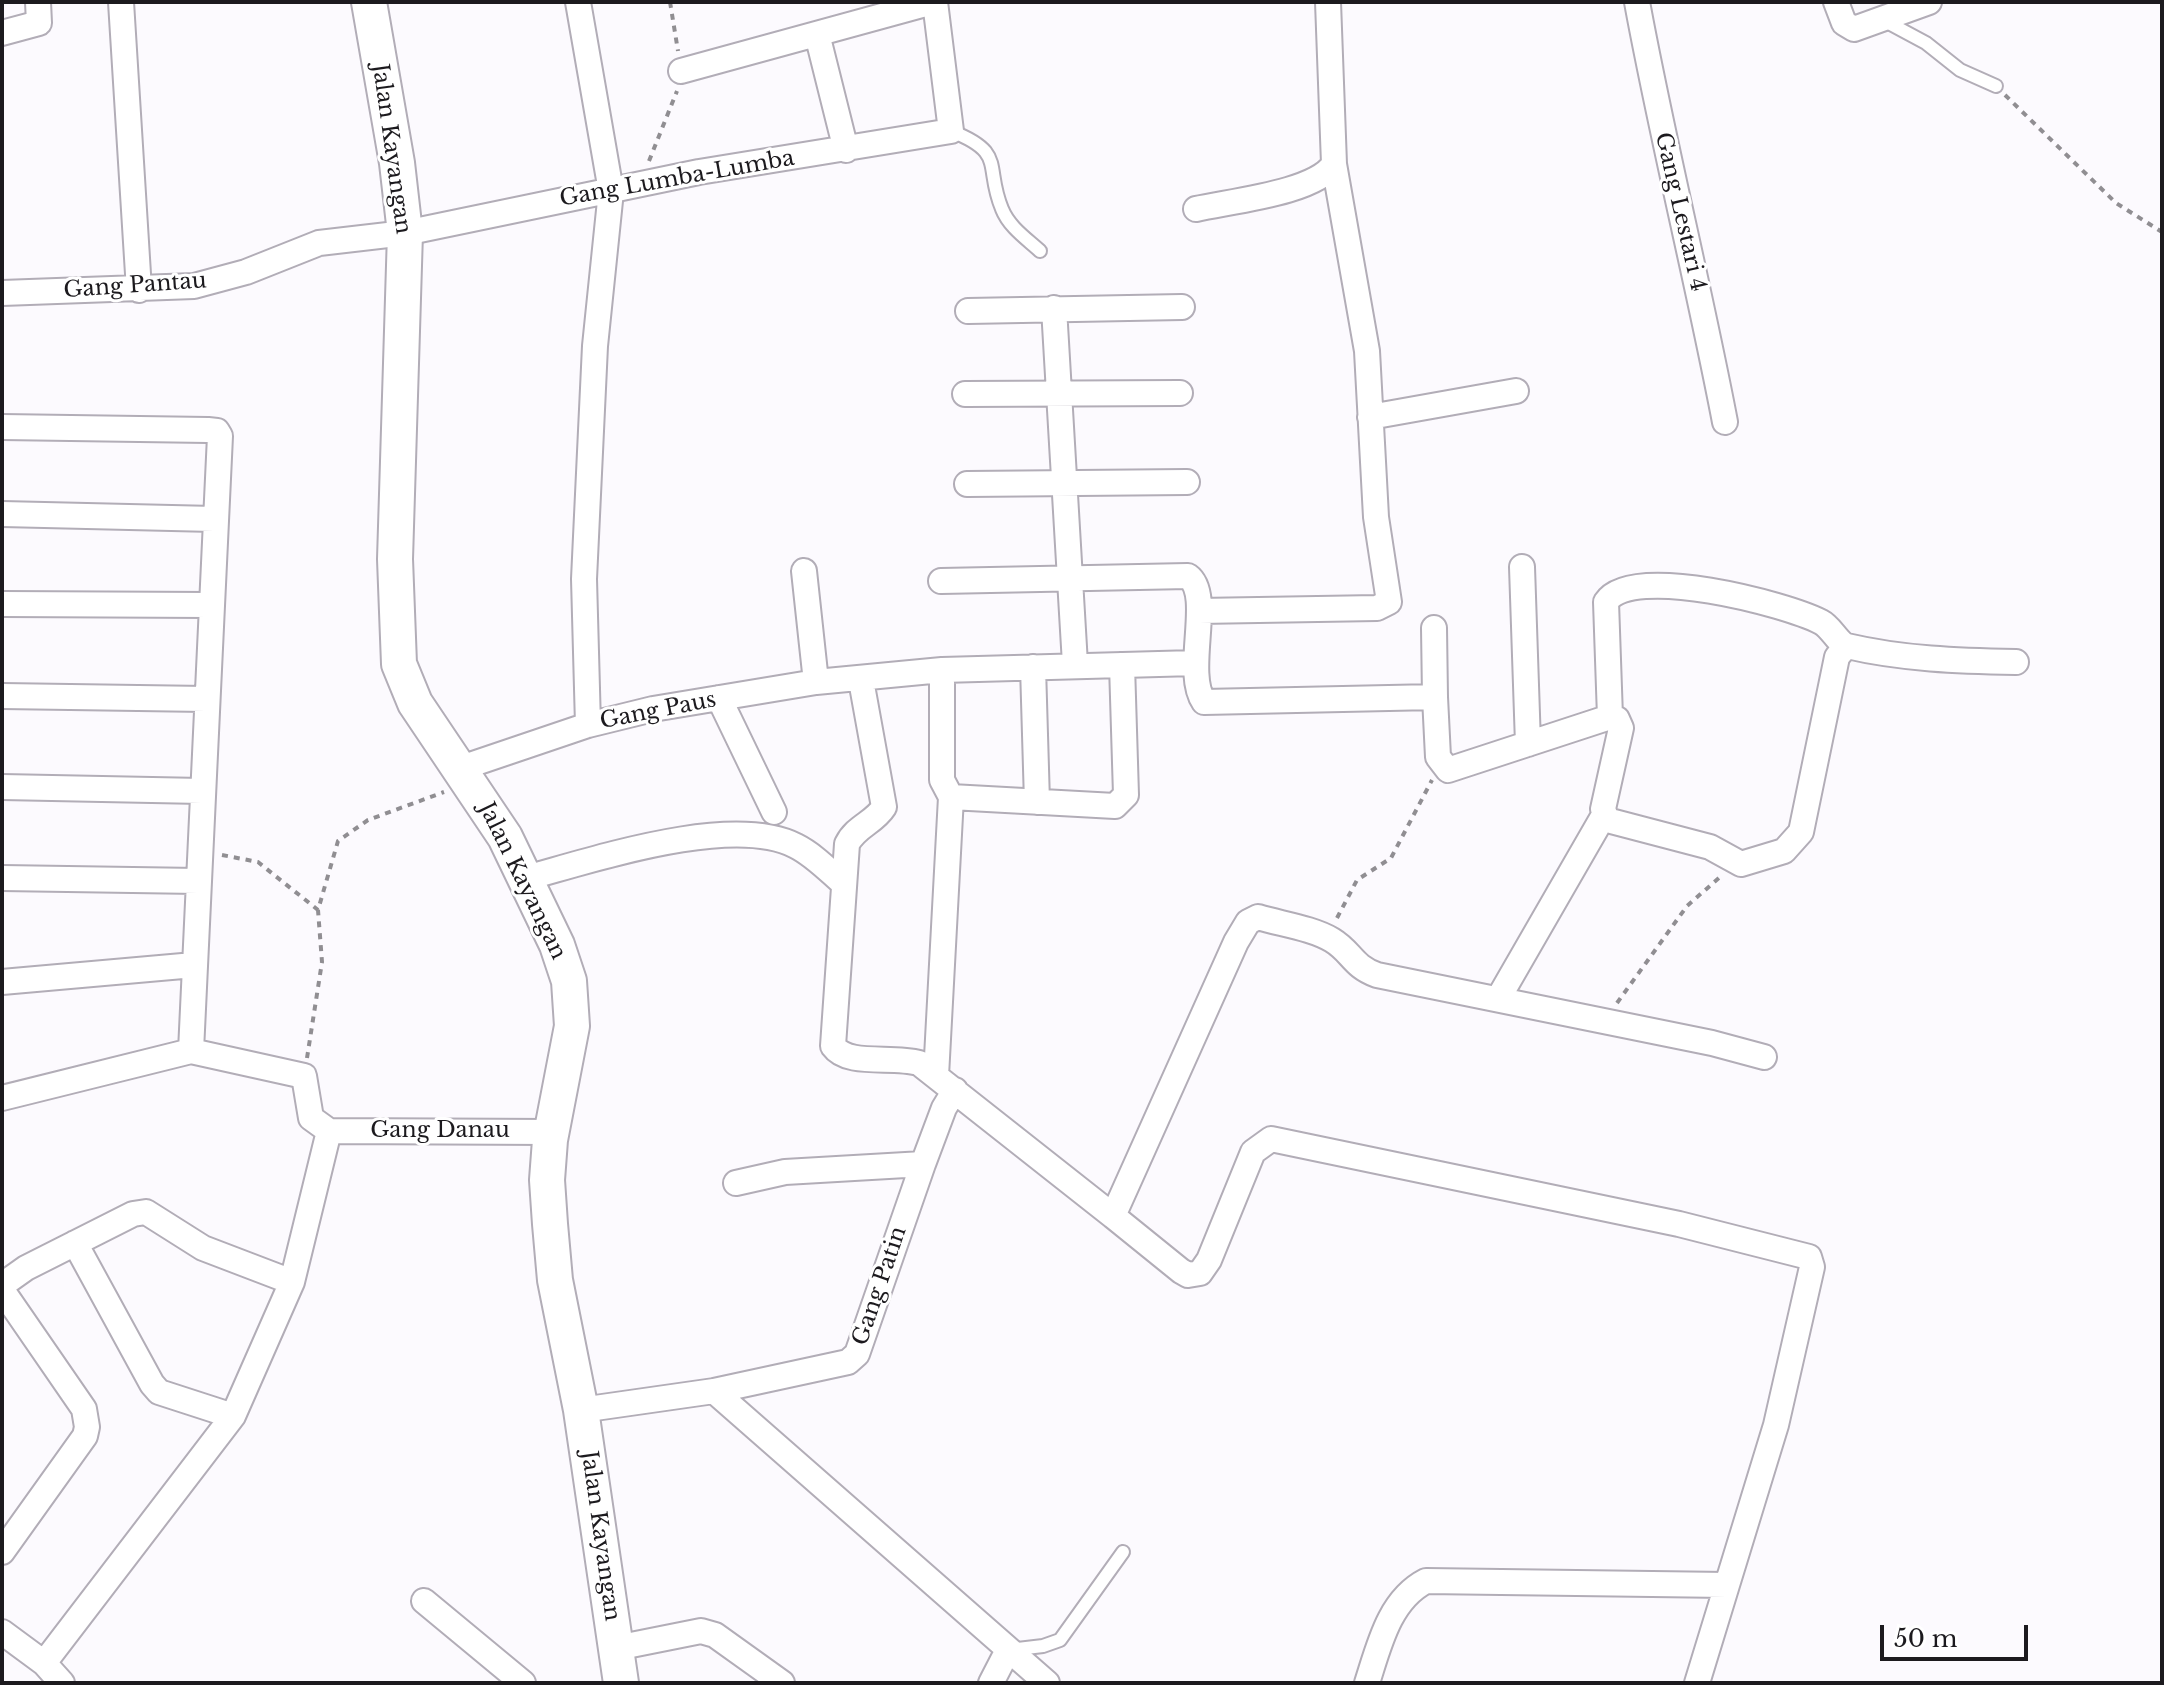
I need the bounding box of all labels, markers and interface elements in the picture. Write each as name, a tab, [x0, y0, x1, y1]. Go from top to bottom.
street label: Jalan Kayangan	[366, 62, 416, 236]
street label: Gang Lestari 4	[1649, 130, 1711, 294]
street label: Gang Lumba-Lumba	[558, 145, 796, 213]
street label: Gang Pantau	[63, 268, 207, 304]
street label: Gang Paus	[598, 687, 718, 735]
street label: Jalan Kayangan	[473, 798, 571, 964]
street label: Gang Danau	[370, 1118, 510, 1144]
street label: Gang Patin	[847, 1223, 913, 1349]
street label: Jalan Kayangan	[575, 1449, 625, 1623]
scale bar	[1884, 1609, 2032, 1659]
text: 50 m	[1894, 1624, 1957, 1653]

